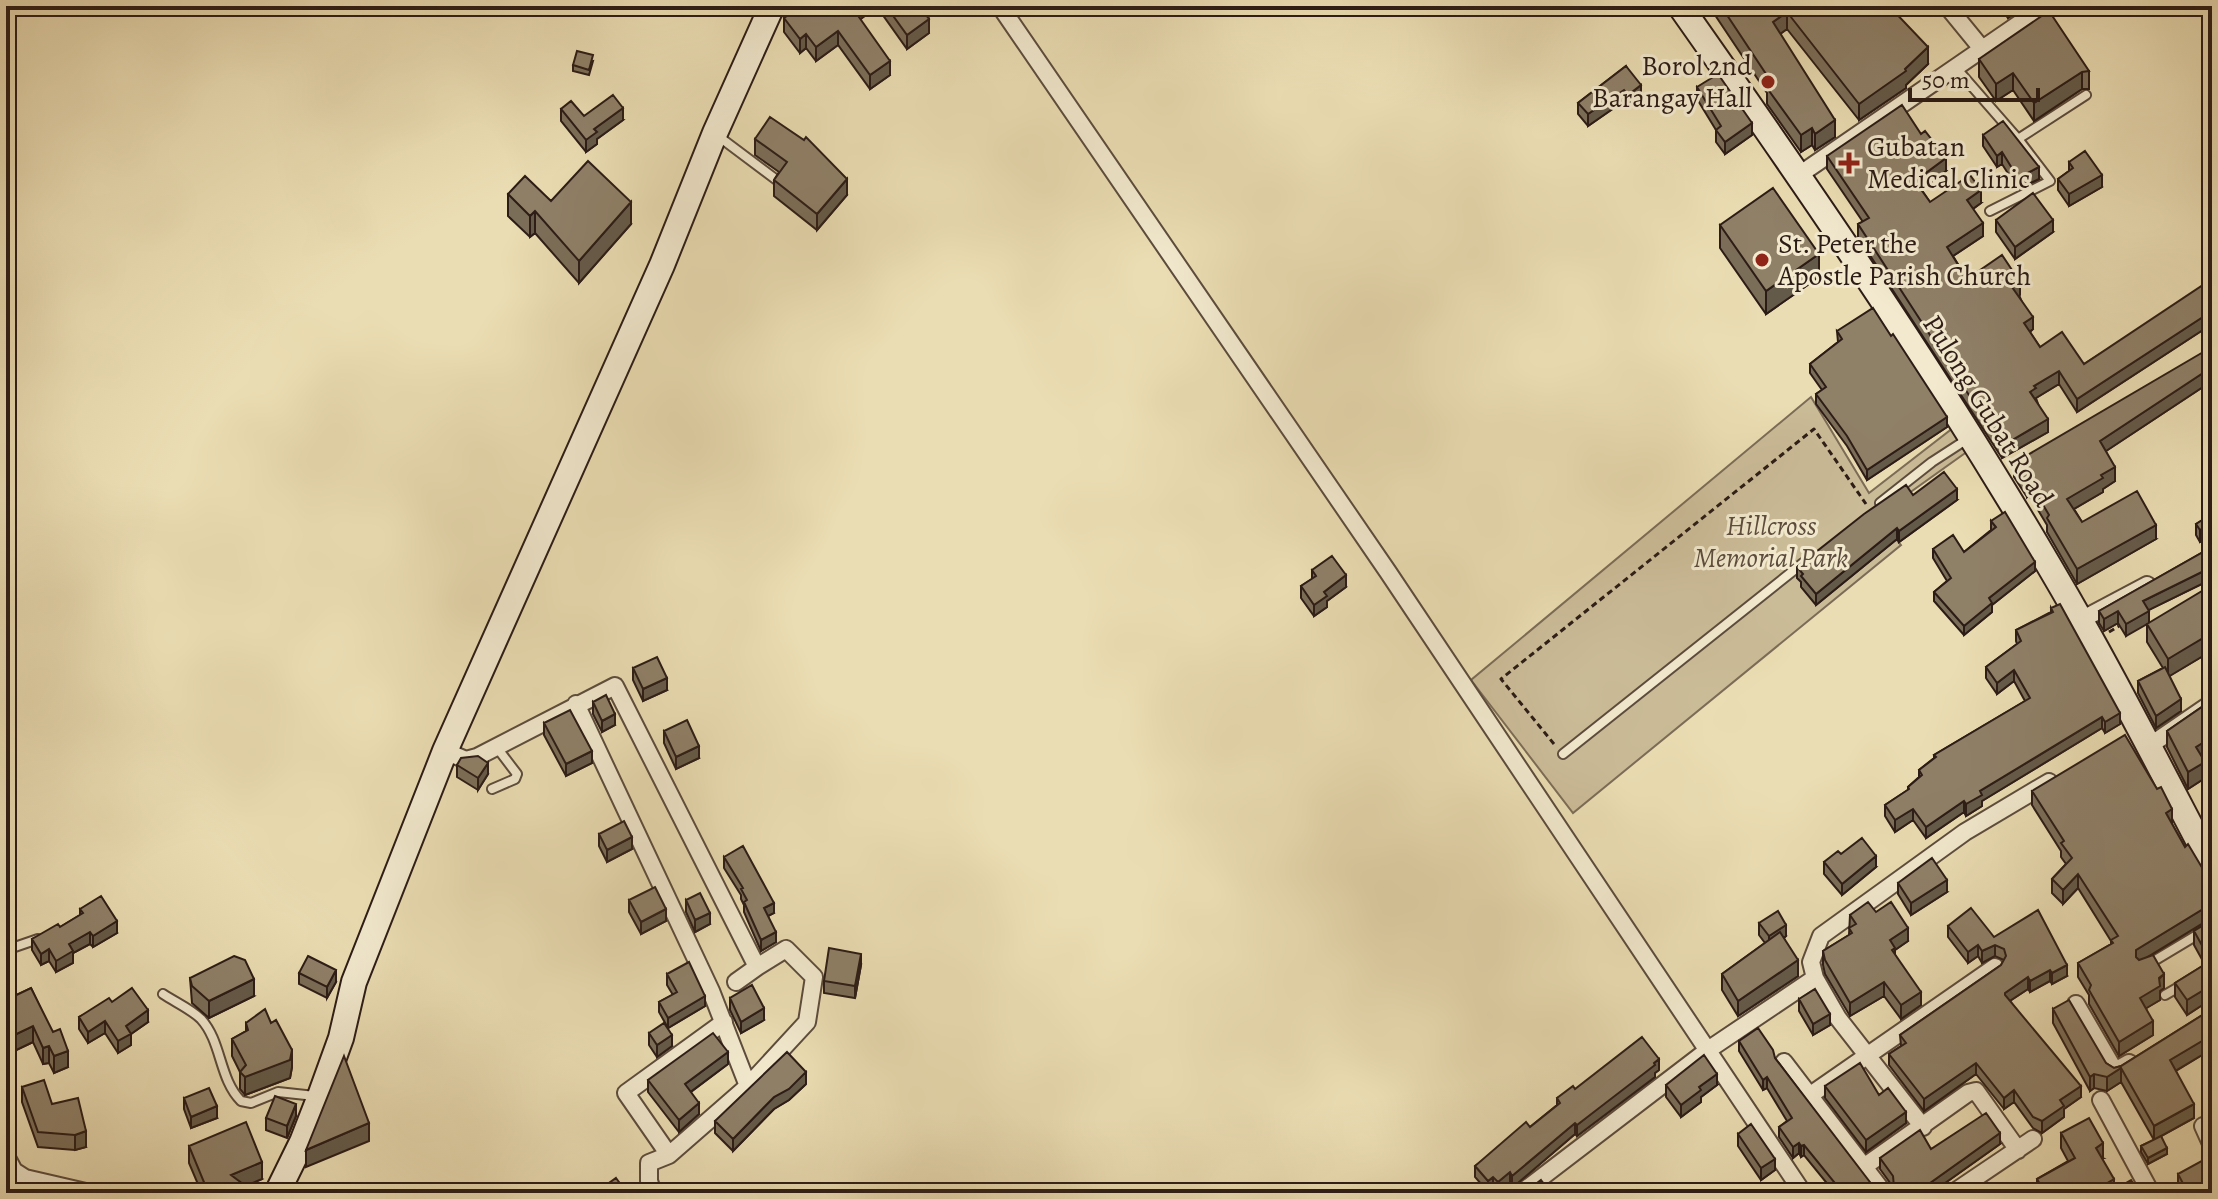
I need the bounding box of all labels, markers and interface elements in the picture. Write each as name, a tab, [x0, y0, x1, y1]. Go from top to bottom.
place label: Borol 2nd Barangay Hall	[1592, 47, 1753, 117]
scale bar	[1910, 52, 2038, 102]
text: 50 m	[1922, 64, 1970, 96]
marker: Borol 2nd Barangay Hall	[1759, 73, 1777, 91]
place label: Gubatan Medical Clinic	[1867, 128, 2030, 198]
marker: Gubatan Medical Clinic	[1838, 152, 1860, 174]
place label: St. Peter the Apostle Parish Church	[1777, 225, 2031, 295]
marker: St. Peter the Apostle Parish Church	[1753, 251, 1771, 269]
street label: Pulong Gubat Road	[1914, 308, 2063, 515]
park label: Hillcross Memorial Park	[1694, 507, 1848, 577]

